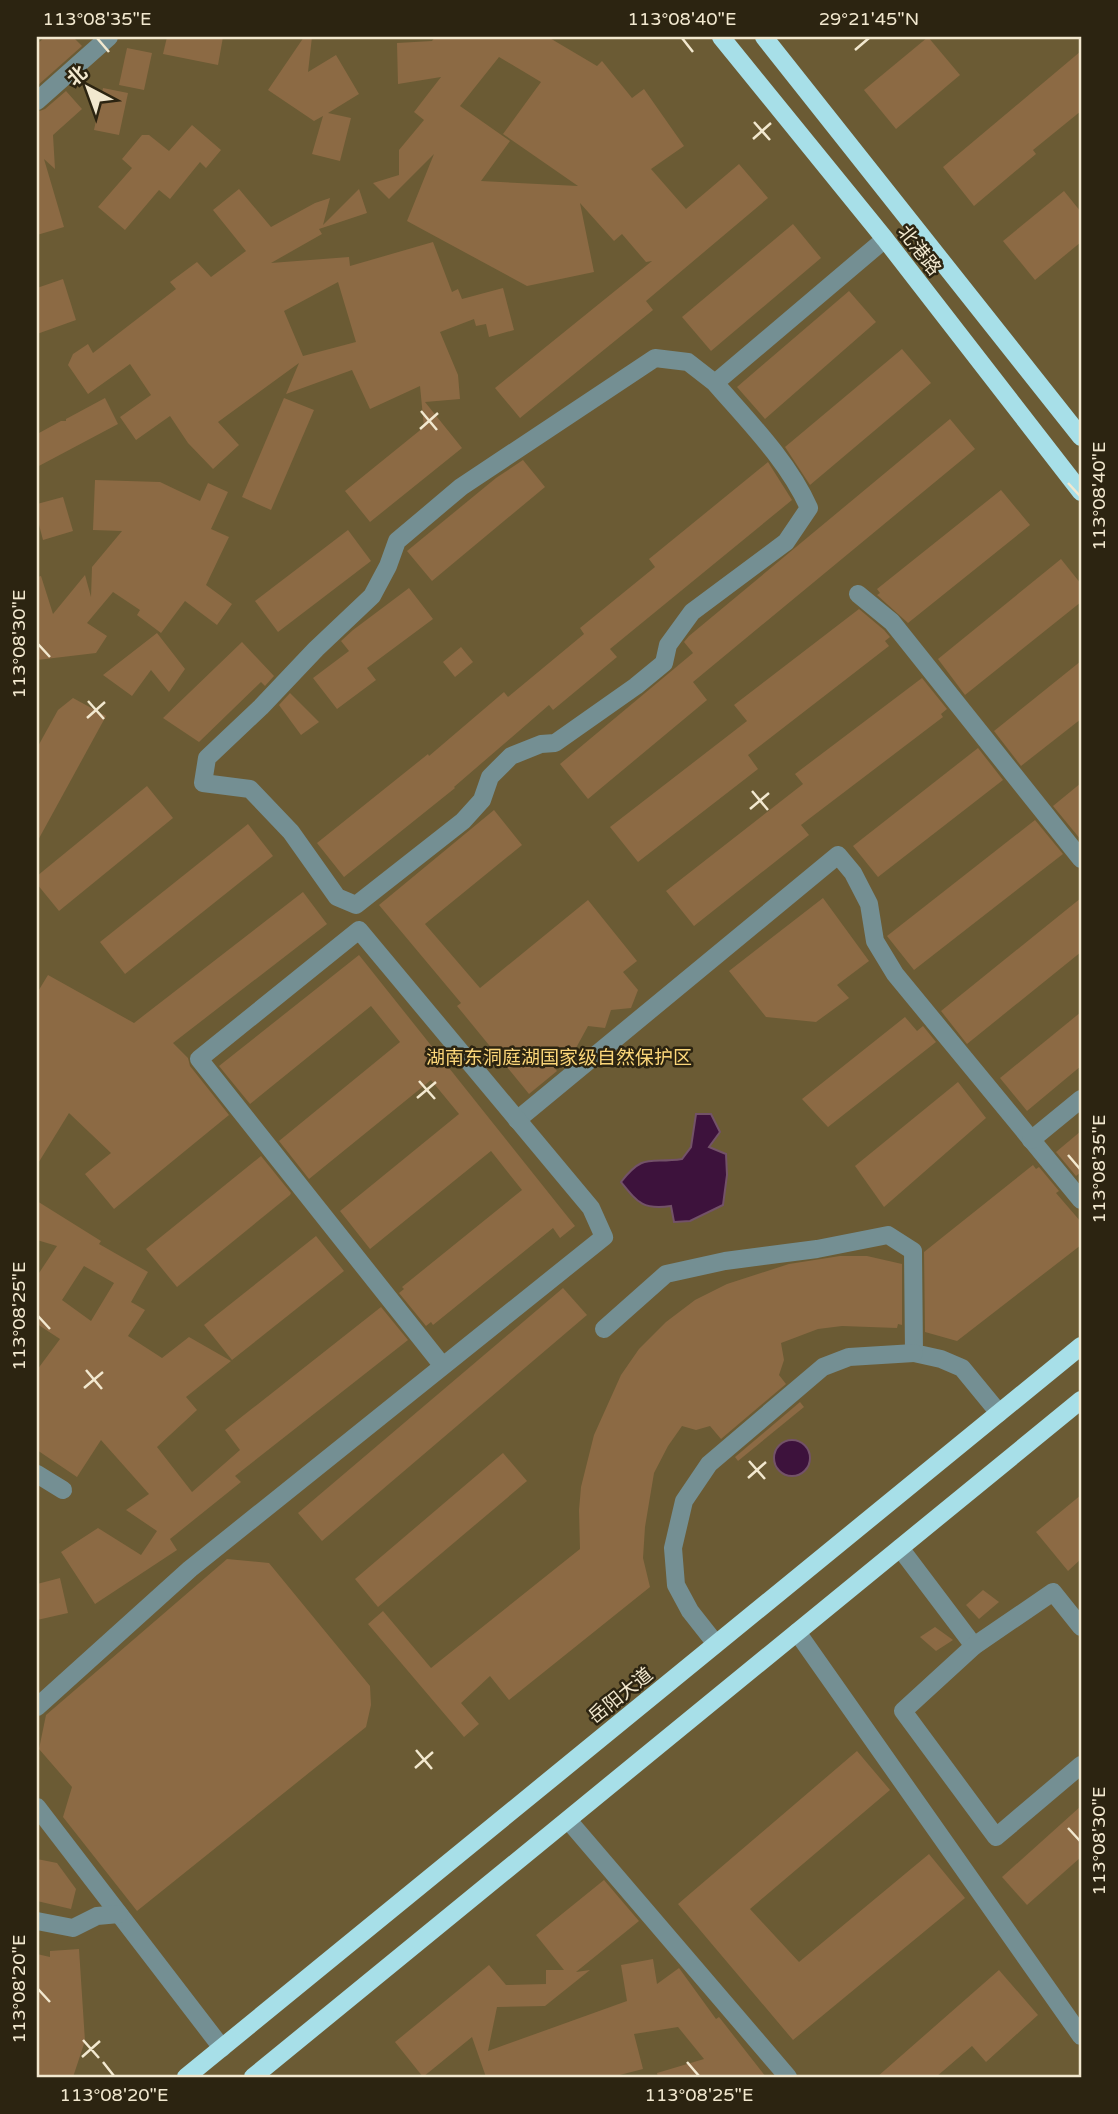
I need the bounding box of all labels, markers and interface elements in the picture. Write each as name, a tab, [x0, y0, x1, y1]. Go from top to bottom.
text: 113°08'35"E	[43, 8, 151, 30]
text: 113°08'40"E	[628, 8, 736, 30]
text: 29°21'45"N	[819, 8, 919, 30]
north arrow	[52, 52, 122, 122]
text: 北	[63, 61, 92, 90]
street label: 北港路	[893, 221, 945, 280]
text: 113°08'40"E	[1088, 442, 1110, 550]
text: 113°08'30"E	[8, 590, 30, 698]
park label: 湖南东洞庭湖国家级自然保护区	[426, 1047, 692, 1069]
text: 113°08'35"E	[1088, 1115, 1110, 1223]
text: 113°08'25"E	[8, 1262, 30, 1370]
street label: 岳阳大道	[584, 1663, 657, 1728]
text: 113°08'30"E	[1088, 1787, 1110, 1895]
text: 113°08'20"E	[8, 1935, 30, 2043]
text: 113°08'20"E	[60, 2084, 168, 2106]
text: 113°08'25"E	[645, 2084, 753, 2106]

